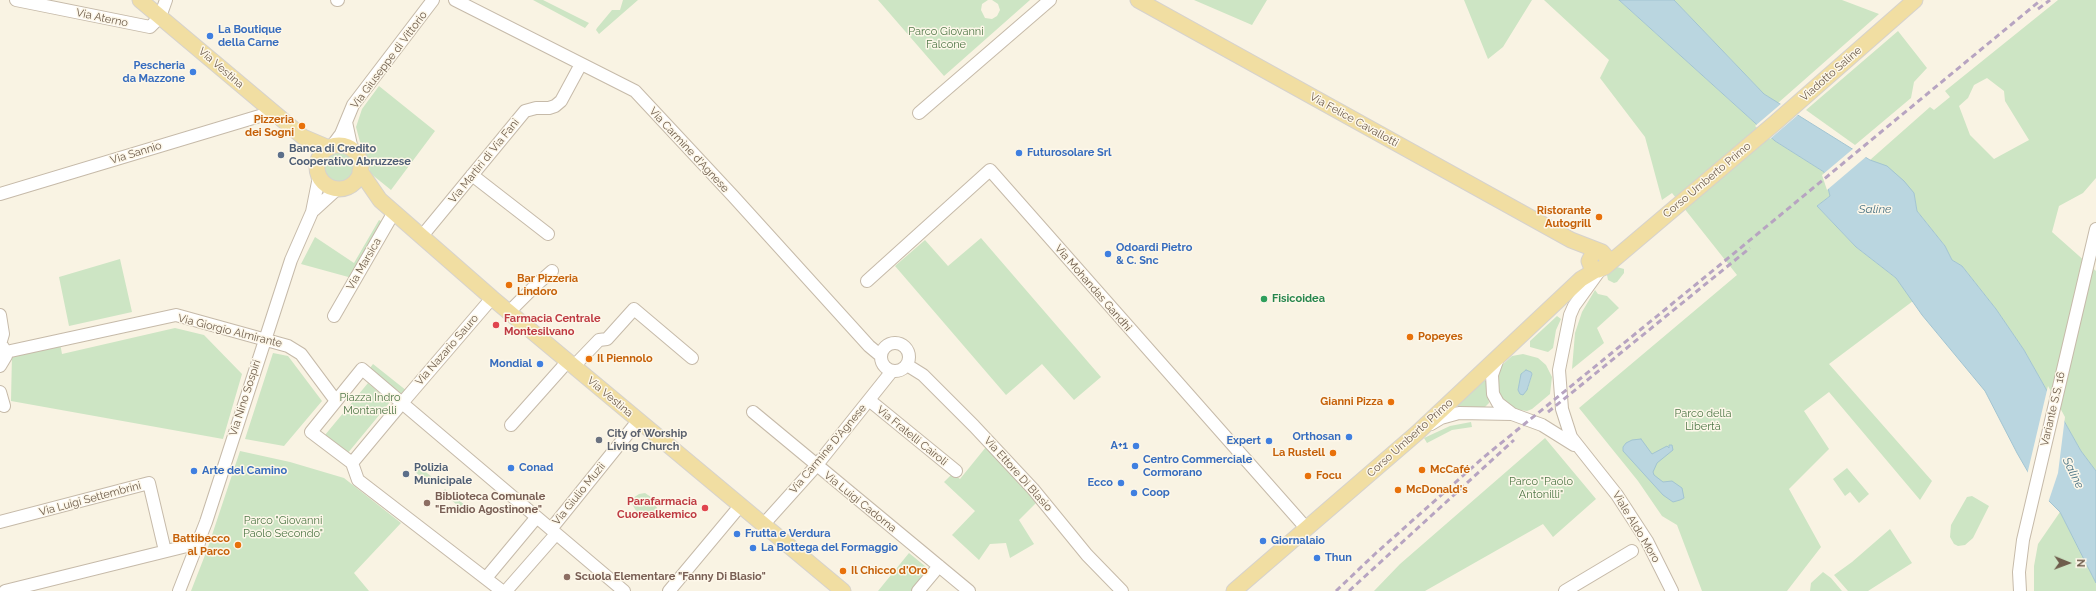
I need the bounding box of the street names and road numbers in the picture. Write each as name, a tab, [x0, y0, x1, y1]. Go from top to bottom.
street label: Via Aterno	[75, 6, 129, 30]
street label: Via Giuseppe di Vittorio	[348, 9, 430, 111]
street label: Viadotto Saline	[1798, 44, 1864, 104]
street label: Via Vestina	[196, 45, 246, 91]
street label: Via Felice Cavallotti	[1307, 90, 1401, 150]
street label: Via Carmine d'Agnese	[646, 105, 732, 195]
street label: Via Martiri di Via Fani	[446, 116, 522, 206]
street label: Via Sannio	[109, 139, 163, 167]
street label: Corso Umberto Primo	[1660, 139, 1754, 221]
street label: Via Marsica	[344, 236, 384, 292]
street label: Via Mohandas Gandhi	[1052, 242, 1134, 334]
street label: Via Giorgio Almirante	[177, 312, 283, 350]
street label: Via Nazario Sauro	[413, 312, 481, 388]
street label: Via Nino Sospiri	[226, 358, 264, 438]
street label: Variante S.S. 16	[2038, 370, 2068, 448]
street label: Via Vestina	[584, 374, 636, 420]
street label: Corso Umberto Primo	[1364, 396, 1456, 480]
street label: Via Carmine D'Agnese	[787, 402, 869, 496]
street label: Via Fratelli Cairoli	[874, 403, 950, 469]
street label: Via Ettore Di Blasio	[981, 434, 1055, 514]
street label: Via Giulio Muzii	[550, 460, 608, 528]
street label: Via Luigi Cadorna	[821, 469, 899, 535]
street label: Via Luigi Settembrini	[38, 479, 142, 519]
street label: Viale Aldo Moro	[1609, 489, 1663, 565]

